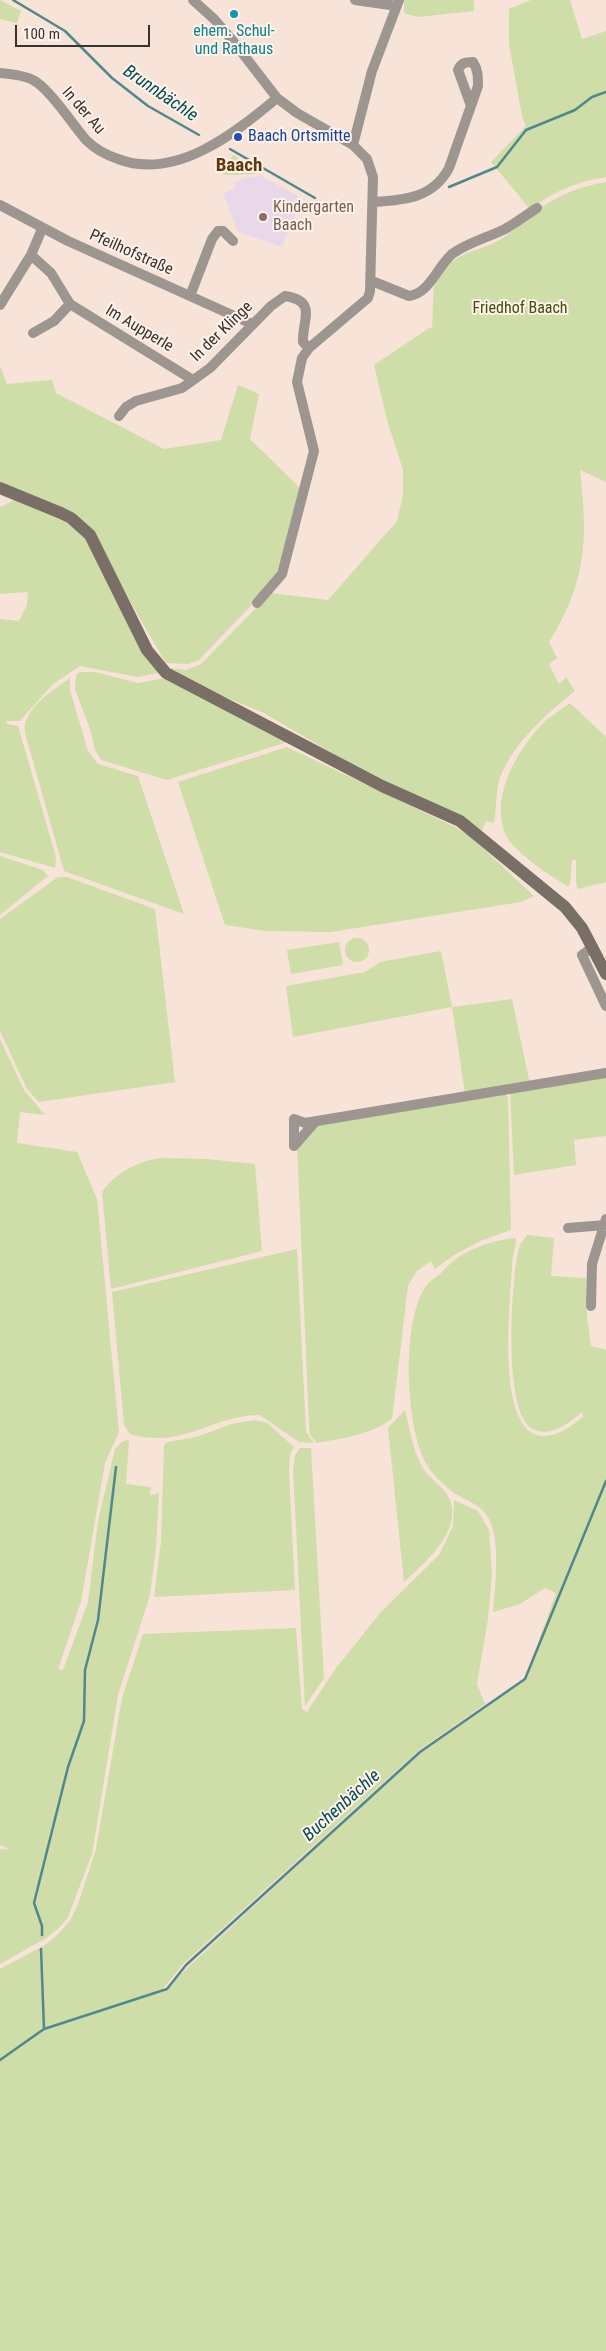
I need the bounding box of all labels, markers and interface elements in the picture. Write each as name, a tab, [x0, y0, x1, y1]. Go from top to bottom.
marker: ehem. Schul- und Rathaus	[228, 8, 240, 20]
scale bar	[18, 15, 152, 47]
place label: ehem. Schul- und Rathaus	[193, 22, 275, 60]
text: 100 m	[23, 25, 60, 43]
water label: Brunnbächle	[118, 61, 202, 127]
street label: In der Au	[57, 83, 109, 139]
place label: Baach Ortsmitte	[248, 127, 350, 147]
marker: Baach Ortsmitte	[232, 131, 244, 143]
district label: Baach	[216, 155, 262, 177]
place label: Kindergarten Baach	[273, 198, 354, 236]
marker: Kindergarten Baach	[257, 211, 269, 223]
street label: Pfeilhofstraße	[86, 226, 176, 280]
street label: In der Klinge	[187, 298, 257, 366]
park label: Friedhof Baach	[472, 299, 568, 319]
street label: Im Aupperle	[102, 301, 176, 357]
water label: Buchenbächle	[299, 1766, 385, 1846]

